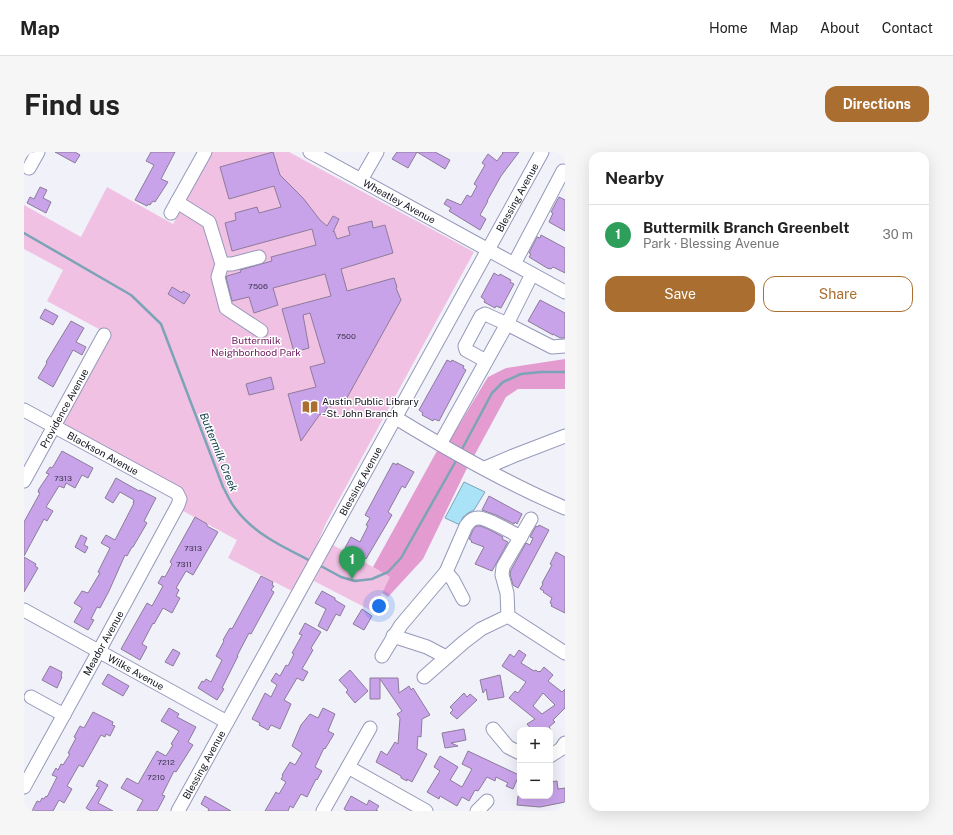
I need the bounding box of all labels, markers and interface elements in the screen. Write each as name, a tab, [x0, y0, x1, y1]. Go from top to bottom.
text: Map	[20, 17, 60, 39]
text: Home	[709, 20, 748, 36]
text: Map	[770, 20, 798, 36]
text: About	[820, 20, 860, 36]
text: Contact	[882, 20, 933, 36]
button: Directions	[825, 86, 929, 122]
text: Find us	[24, 88, 120, 121]
street label: Blessing Avenue	[493, 161, 541, 234]
text: Nearby	[605, 168, 664, 188]
street label: Wheatley Avenue	[361, 176, 438, 226]
text: Buttermilk Branch Greenbelt	[643, 219, 849, 236]
text: 1	[615, 227, 621, 242]
text: 30 m	[883, 227, 913, 242]
text: Park · Blessing Avenue	[643, 236, 779, 251]
button: Save	[605, 276, 755, 312]
button: Share	[763, 276, 913, 312]
house number: 7506	[248, 281, 268, 291]
house number: 7500	[336, 331, 356, 341]
park label: Buttermilk Neighborhood Park	[211, 334, 301, 358]
street label: Providence Avenue	[37, 366, 91, 450]
place label: Austin Public Library - St. John Branch	[322, 395, 419, 419]
library icon: Austin Public Library - St. John Branch	[301, 398, 319, 416]
water label: Buttermilk Creek	[198, 411, 240, 493]
street label: Blackson Avenue	[65, 429, 141, 477]
street label: Blessing Avenue	[336, 444, 384, 517]
house number: 7313	[54, 473, 72, 483]
house number: 7313	[184, 543, 202, 553]
pin: 1	[339, 546, 365, 579]
house number: 7311	[176, 559, 192, 569]
your location	[369, 596, 389, 616]
street label: Meador Avenue	[80, 608, 126, 677]
street label: Wilks Avenue	[106, 651, 167, 692]
map controls	[517, 727, 553, 799]
button: +	[517, 727, 553, 763]
street label: Blessing Avenue	[180, 728, 228, 801]
house number: 7212	[157, 757, 175, 767]
button: −	[517, 763, 553, 799]
house number: 7210	[147, 772, 165, 782]

